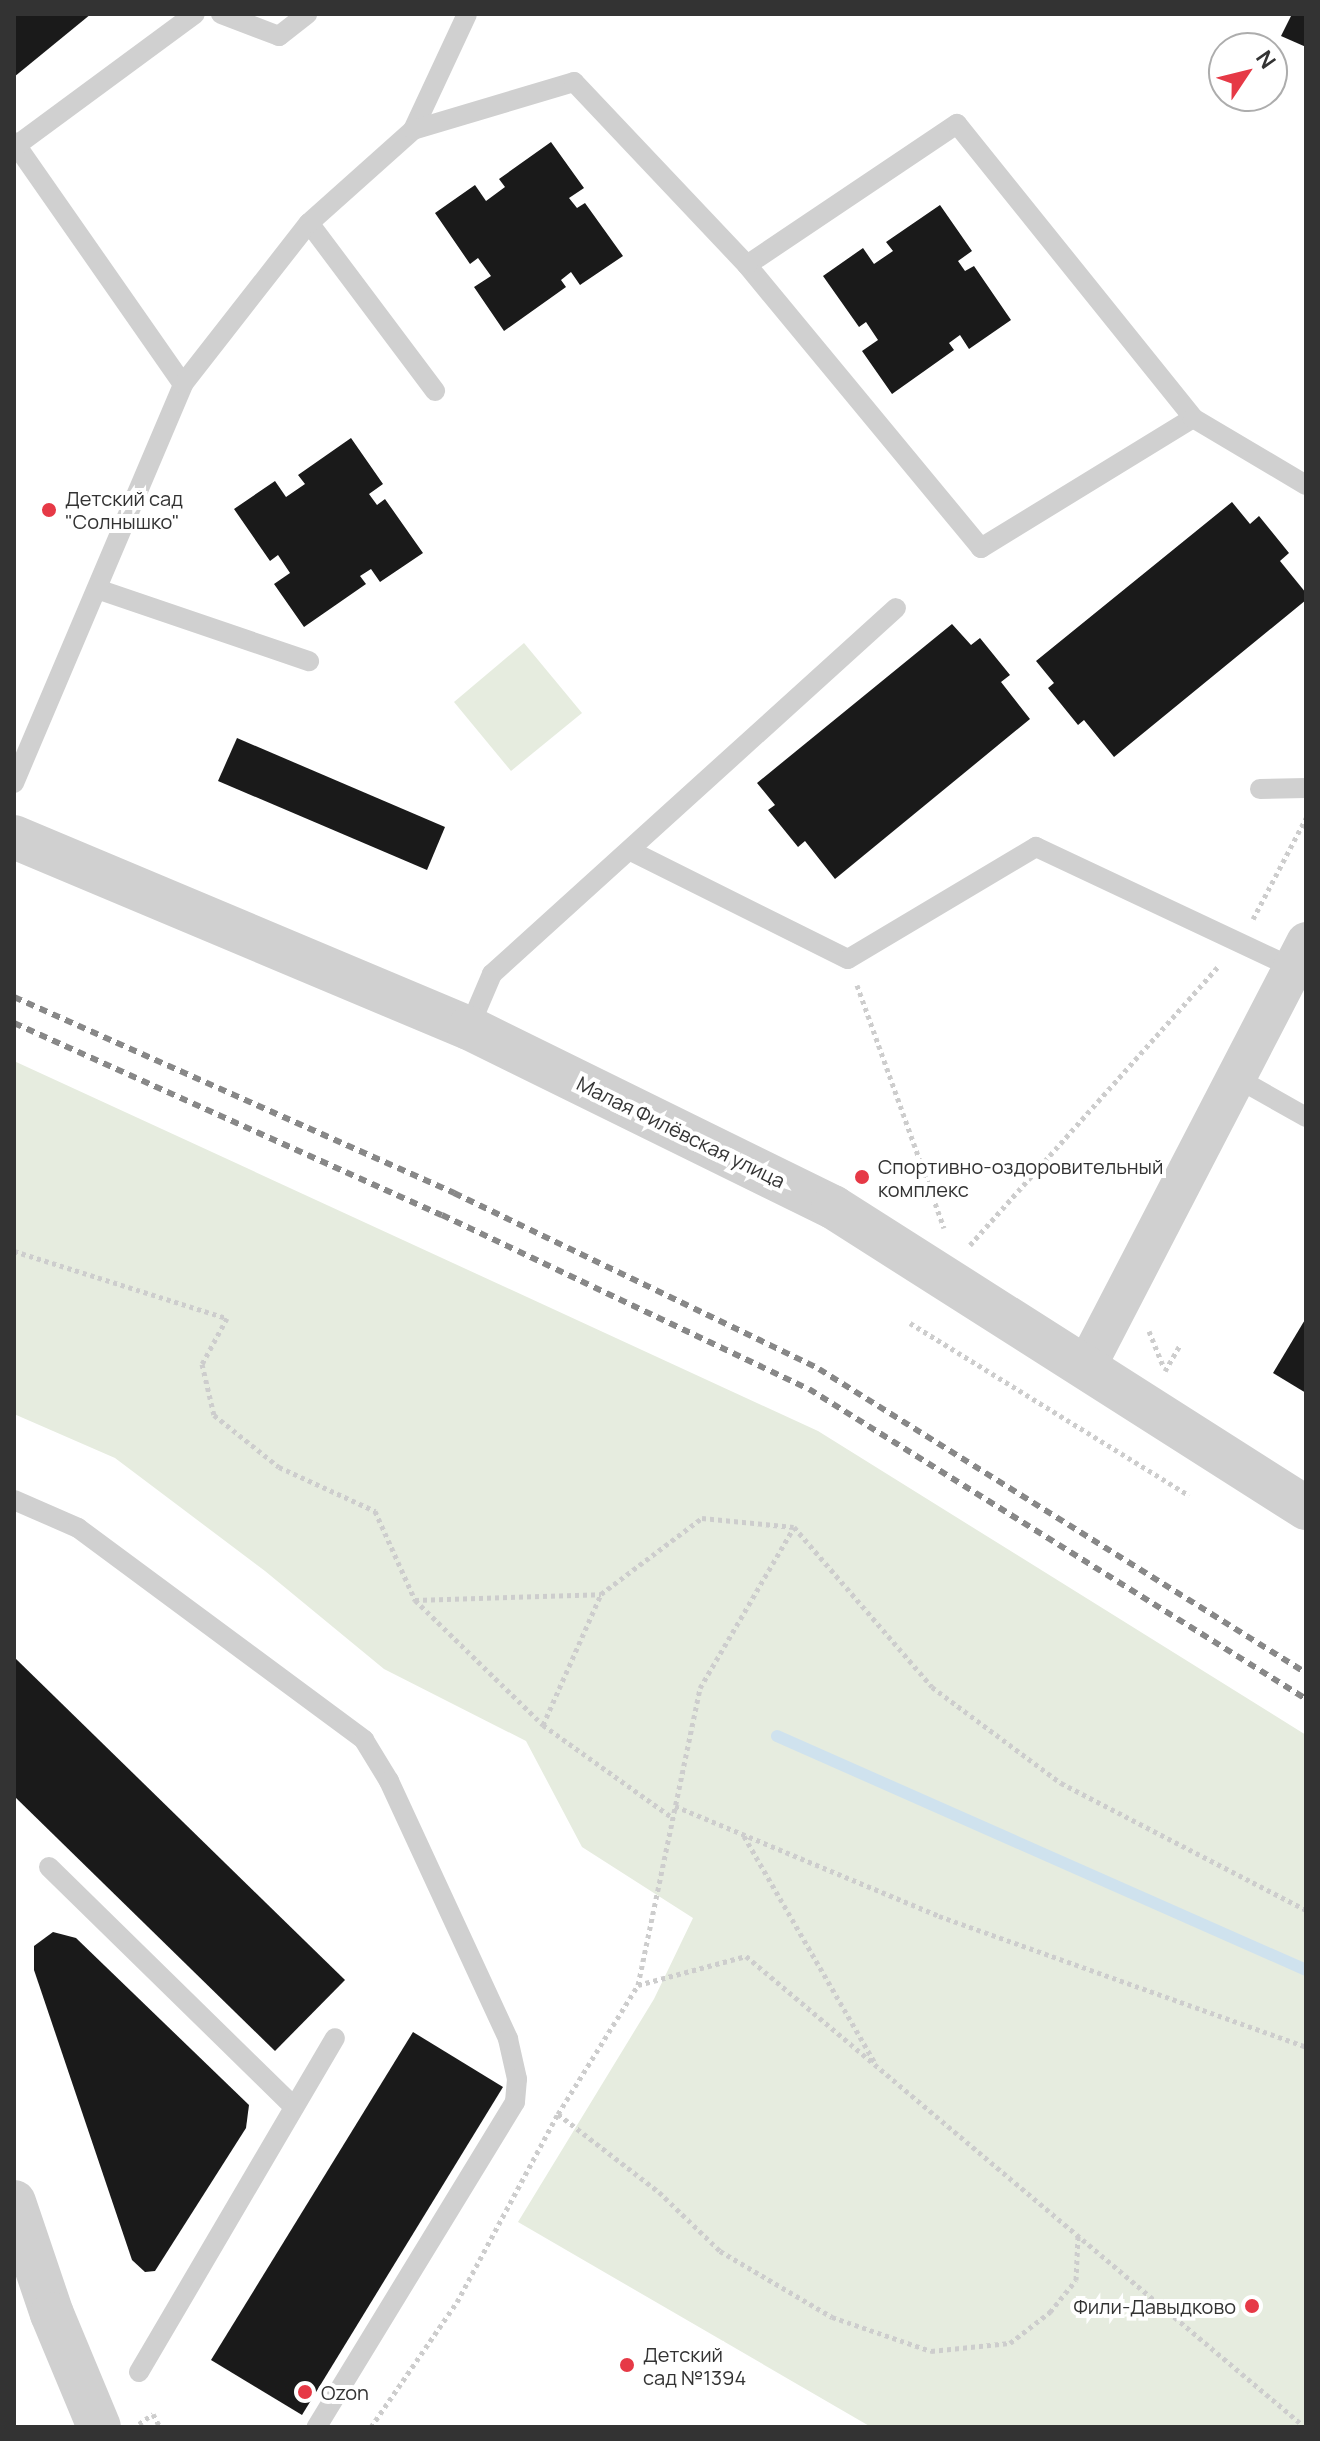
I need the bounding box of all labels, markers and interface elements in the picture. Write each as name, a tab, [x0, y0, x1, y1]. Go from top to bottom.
north arrow	[1208, 32, 1288, 112]
text: N	[1249, 44, 1283, 74]
place label: Детский сад "Солнышко"	[65, 486, 183, 533]
marker: Детский сад "Солнышко"	[40, 501, 58, 519]
street label: Малая Филёвская улица	[573, 1071, 789, 1193]
place label: Спортивно-оздоровительный комплекс	[878, 1154, 1163, 1201]
marker: Спортивно-оздоровительный комплекс	[853, 1168, 871, 1186]
place label: Фили-Давыдково	[1073, 2294, 1236, 2318]
marker: Фили-Давыдково	[1243, 2297, 1261, 2315]
place label: Детский сад №1394	[643, 2342, 746, 2389]
marker: Детский сад №1394	[618, 2356, 636, 2374]
place label: Ozon	[321, 2380, 369, 2404]
marker: Ozon	[296, 2383, 314, 2401]

